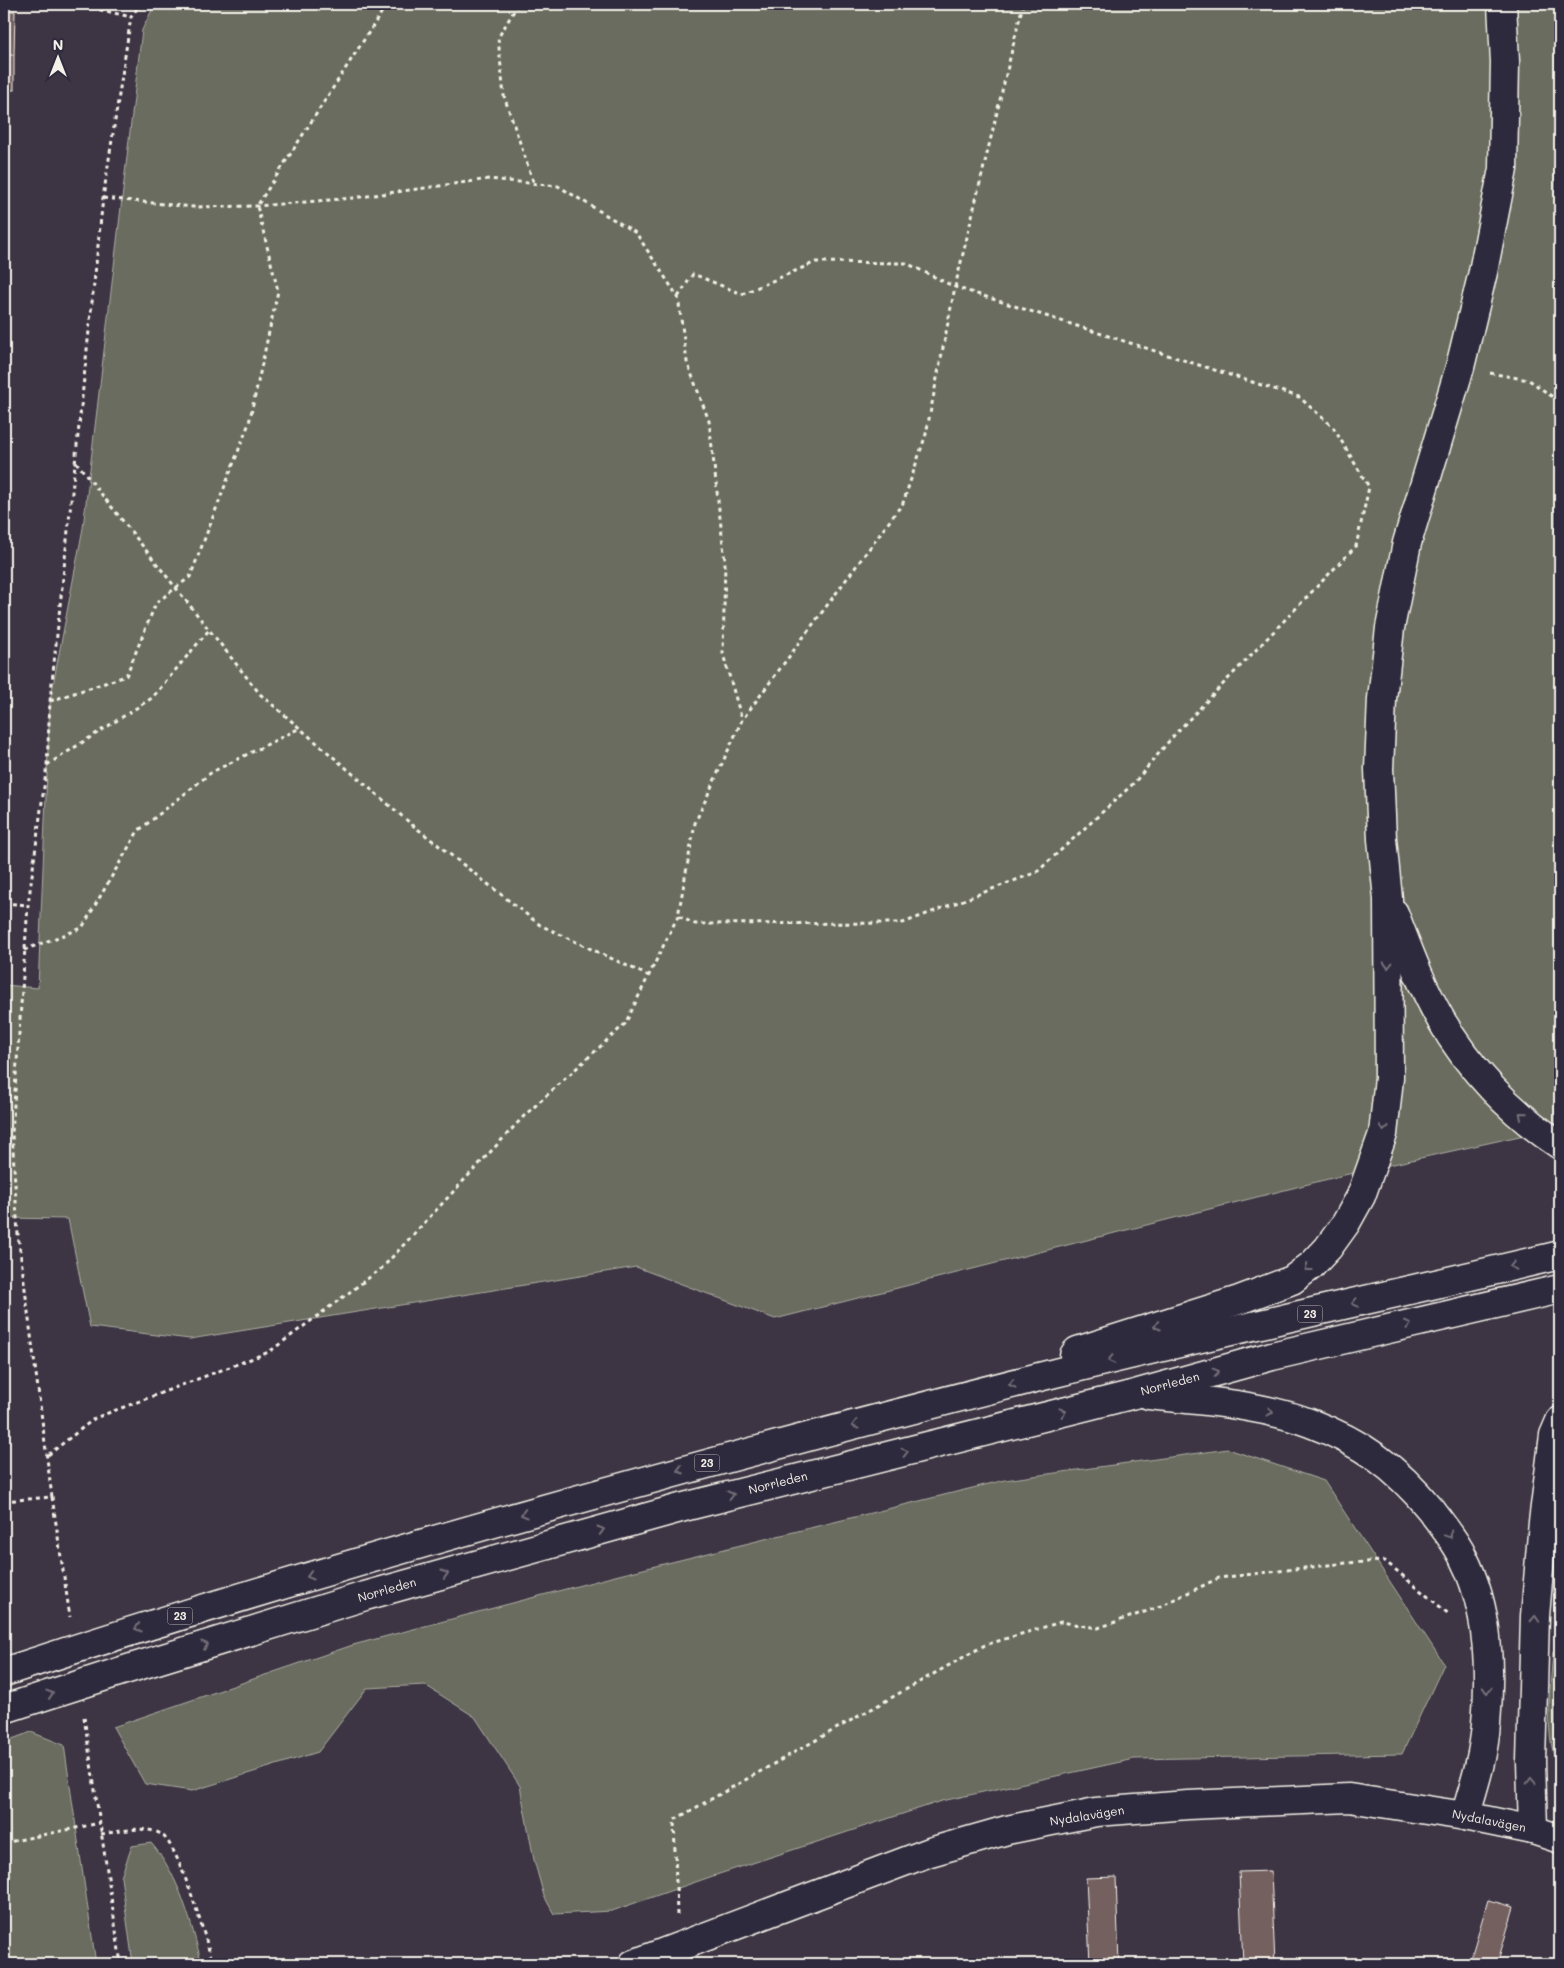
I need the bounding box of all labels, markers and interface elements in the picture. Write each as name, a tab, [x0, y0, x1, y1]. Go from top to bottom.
north arrow	[32, 32, 82, 82]
text: N	[53, 35, 63, 54]
one-way arrow	[1382, 962, 1393, 970]
one-way arrow	[1519, 1112, 1528, 1120]
one-way arrow	[1379, 1124, 1390, 1132]
one-way arrow	[1508, 1260, 1517, 1271]
one-way arrow	[1305, 1262, 1314, 1270]
one-way arrow	[1350, 1297, 1359, 1308]
road number: 23	[1298, 1306, 1322, 1322]
one-way arrow	[1403, 1319, 1412, 1330]
one-way arrow	[1153, 1320, 1162, 1330]
one-way arrow	[1107, 1354, 1116, 1365]
one-way arrow	[1211, 1367, 1220, 1377]
street label: Norrleden	[1139, 1368, 1201, 1399]
one-way arrow	[1009, 1379, 1017, 1389]
one-way arrow	[1266, 1406, 1275, 1417]
one-way arrow	[1059, 1407, 1068, 1418]
one-way arrow	[850, 1419, 859, 1430]
one-way arrow	[901, 1447, 909, 1457]
road number: 23	[694, 1455, 720, 1472]
one-way arrow	[676, 1464, 685, 1475]
street label: Norrleden	[747, 1467, 809, 1497]
one-way arrow	[726, 1490, 735, 1501]
one-way arrow	[520, 1508, 528, 1519]
one-way arrow	[597, 1525, 606, 1536]
one-way arrow	[1443, 1529, 1452, 1539]
one-way arrow	[440, 1569, 448, 1579]
one-way arrow	[307, 1570, 315, 1580]
street label: Norrleden	[356, 1573, 418, 1605]
road number: 23	[168, 1608, 192, 1624]
one-way arrow	[1530, 1614, 1541, 1622]
one-way arrow	[135, 1623, 143, 1633]
one-way arrow	[200, 1640, 209, 1650]
one-way arrow	[1482, 1686, 1492, 1694]
one-way arrow	[45, 1690, 54, 1700]
one-way arrow	[1526, 1777, 1537, 1785]
street label: Nydalavägen	[1049, 1801, 1125, 1829]
street label: Nydalavägen	[1451, 1805, 1528, 1835]

